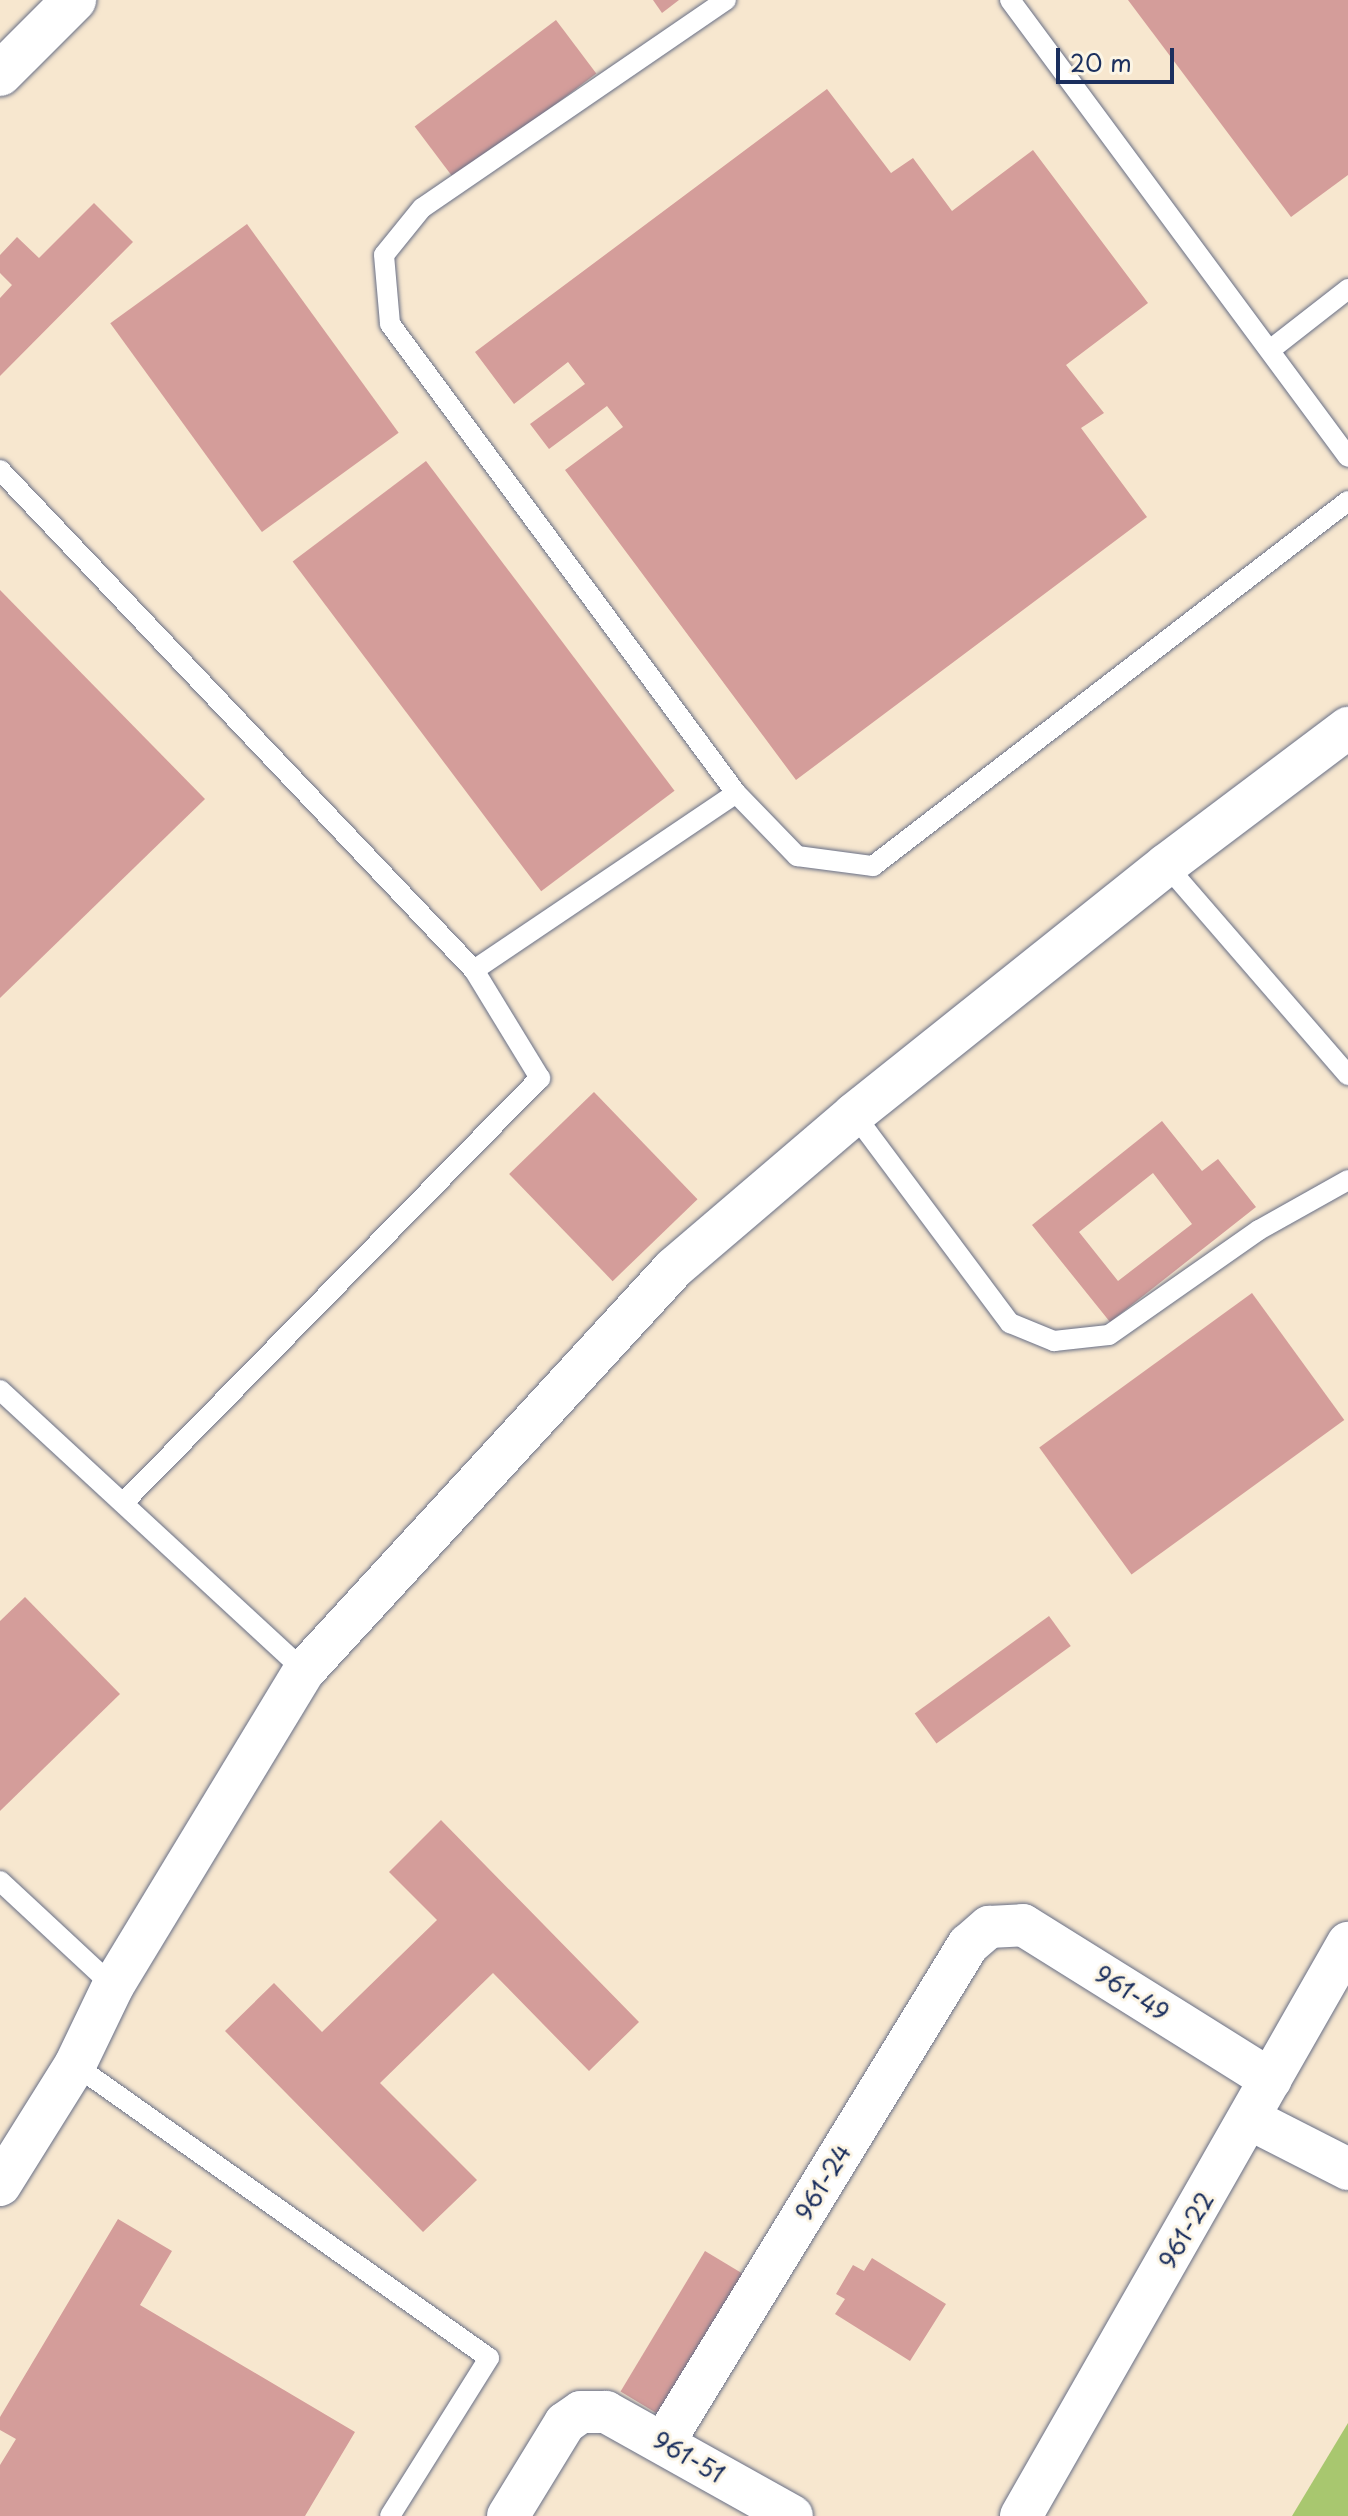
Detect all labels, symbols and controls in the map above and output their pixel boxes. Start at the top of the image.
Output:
scale bar [1060,32,1178,82]
text: 20 m [1070,44,1132,80]
street label: 961-49 [1090,1959,1174,2027]
street label: 961-24 [789,2139,857,2225]
street label: 961-22 [1153,2187,1219,2273]
street label: 961-51 [648,2425,730,2489]

